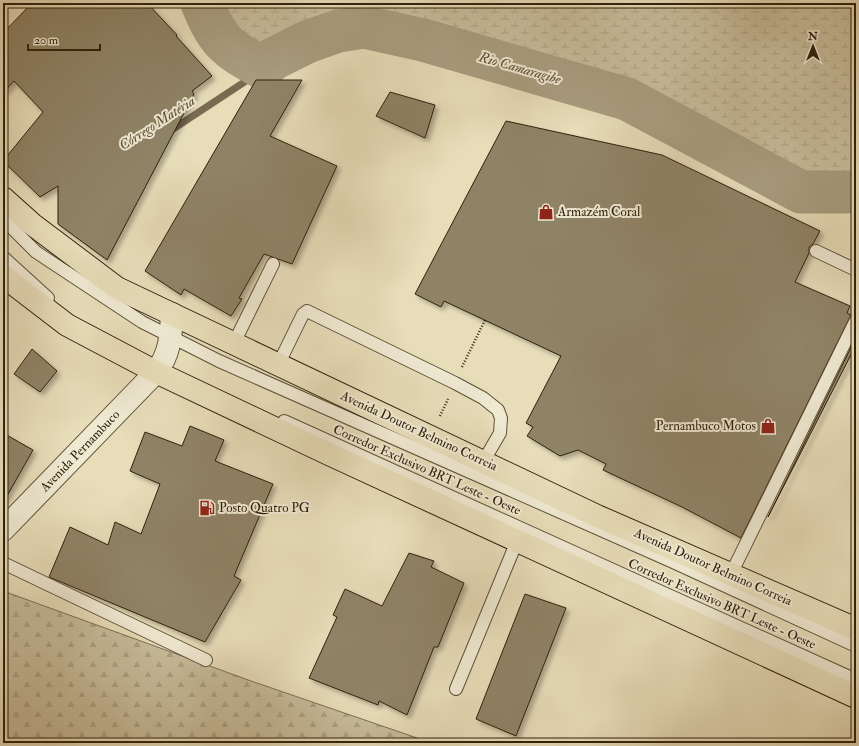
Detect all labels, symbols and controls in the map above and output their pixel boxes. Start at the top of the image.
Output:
scale bar [28,26,100,52]
north arrow [793,26,833,66]
text: N [807,30,819,43]
text: 20 m [34,33,59,48]
water label: Rio Camaragibe [476,48,563,88]
water label: Córrego Matéria [116,92,198,154]
shop icon: Armazém Coral [537,203,555,221]
place label: Armazém Coral [557,204,641,220]
street label: Avenida Doutor Belmino Correia [337,387,501,475]
street label: Avenida Pernambuco [36,407,123,496]
shop icon: Pernambuco Motos [759,417,777,435]
place label: Pernambuco Motos [656,418,757,434]
street label: Corredor Exclusivo BRT Leste - Oeste [331,421,524,519]
fuel station icon: Posto Quatro PG [198,499,216,517]
place label: Posto Quatro PG [219,500,310,516]
street label: Avenida Doutor Belmino Correia [631,524,795,609]
street label: Corredor Exclusivo BRT Leste - Oeste [626,555,819,653]

